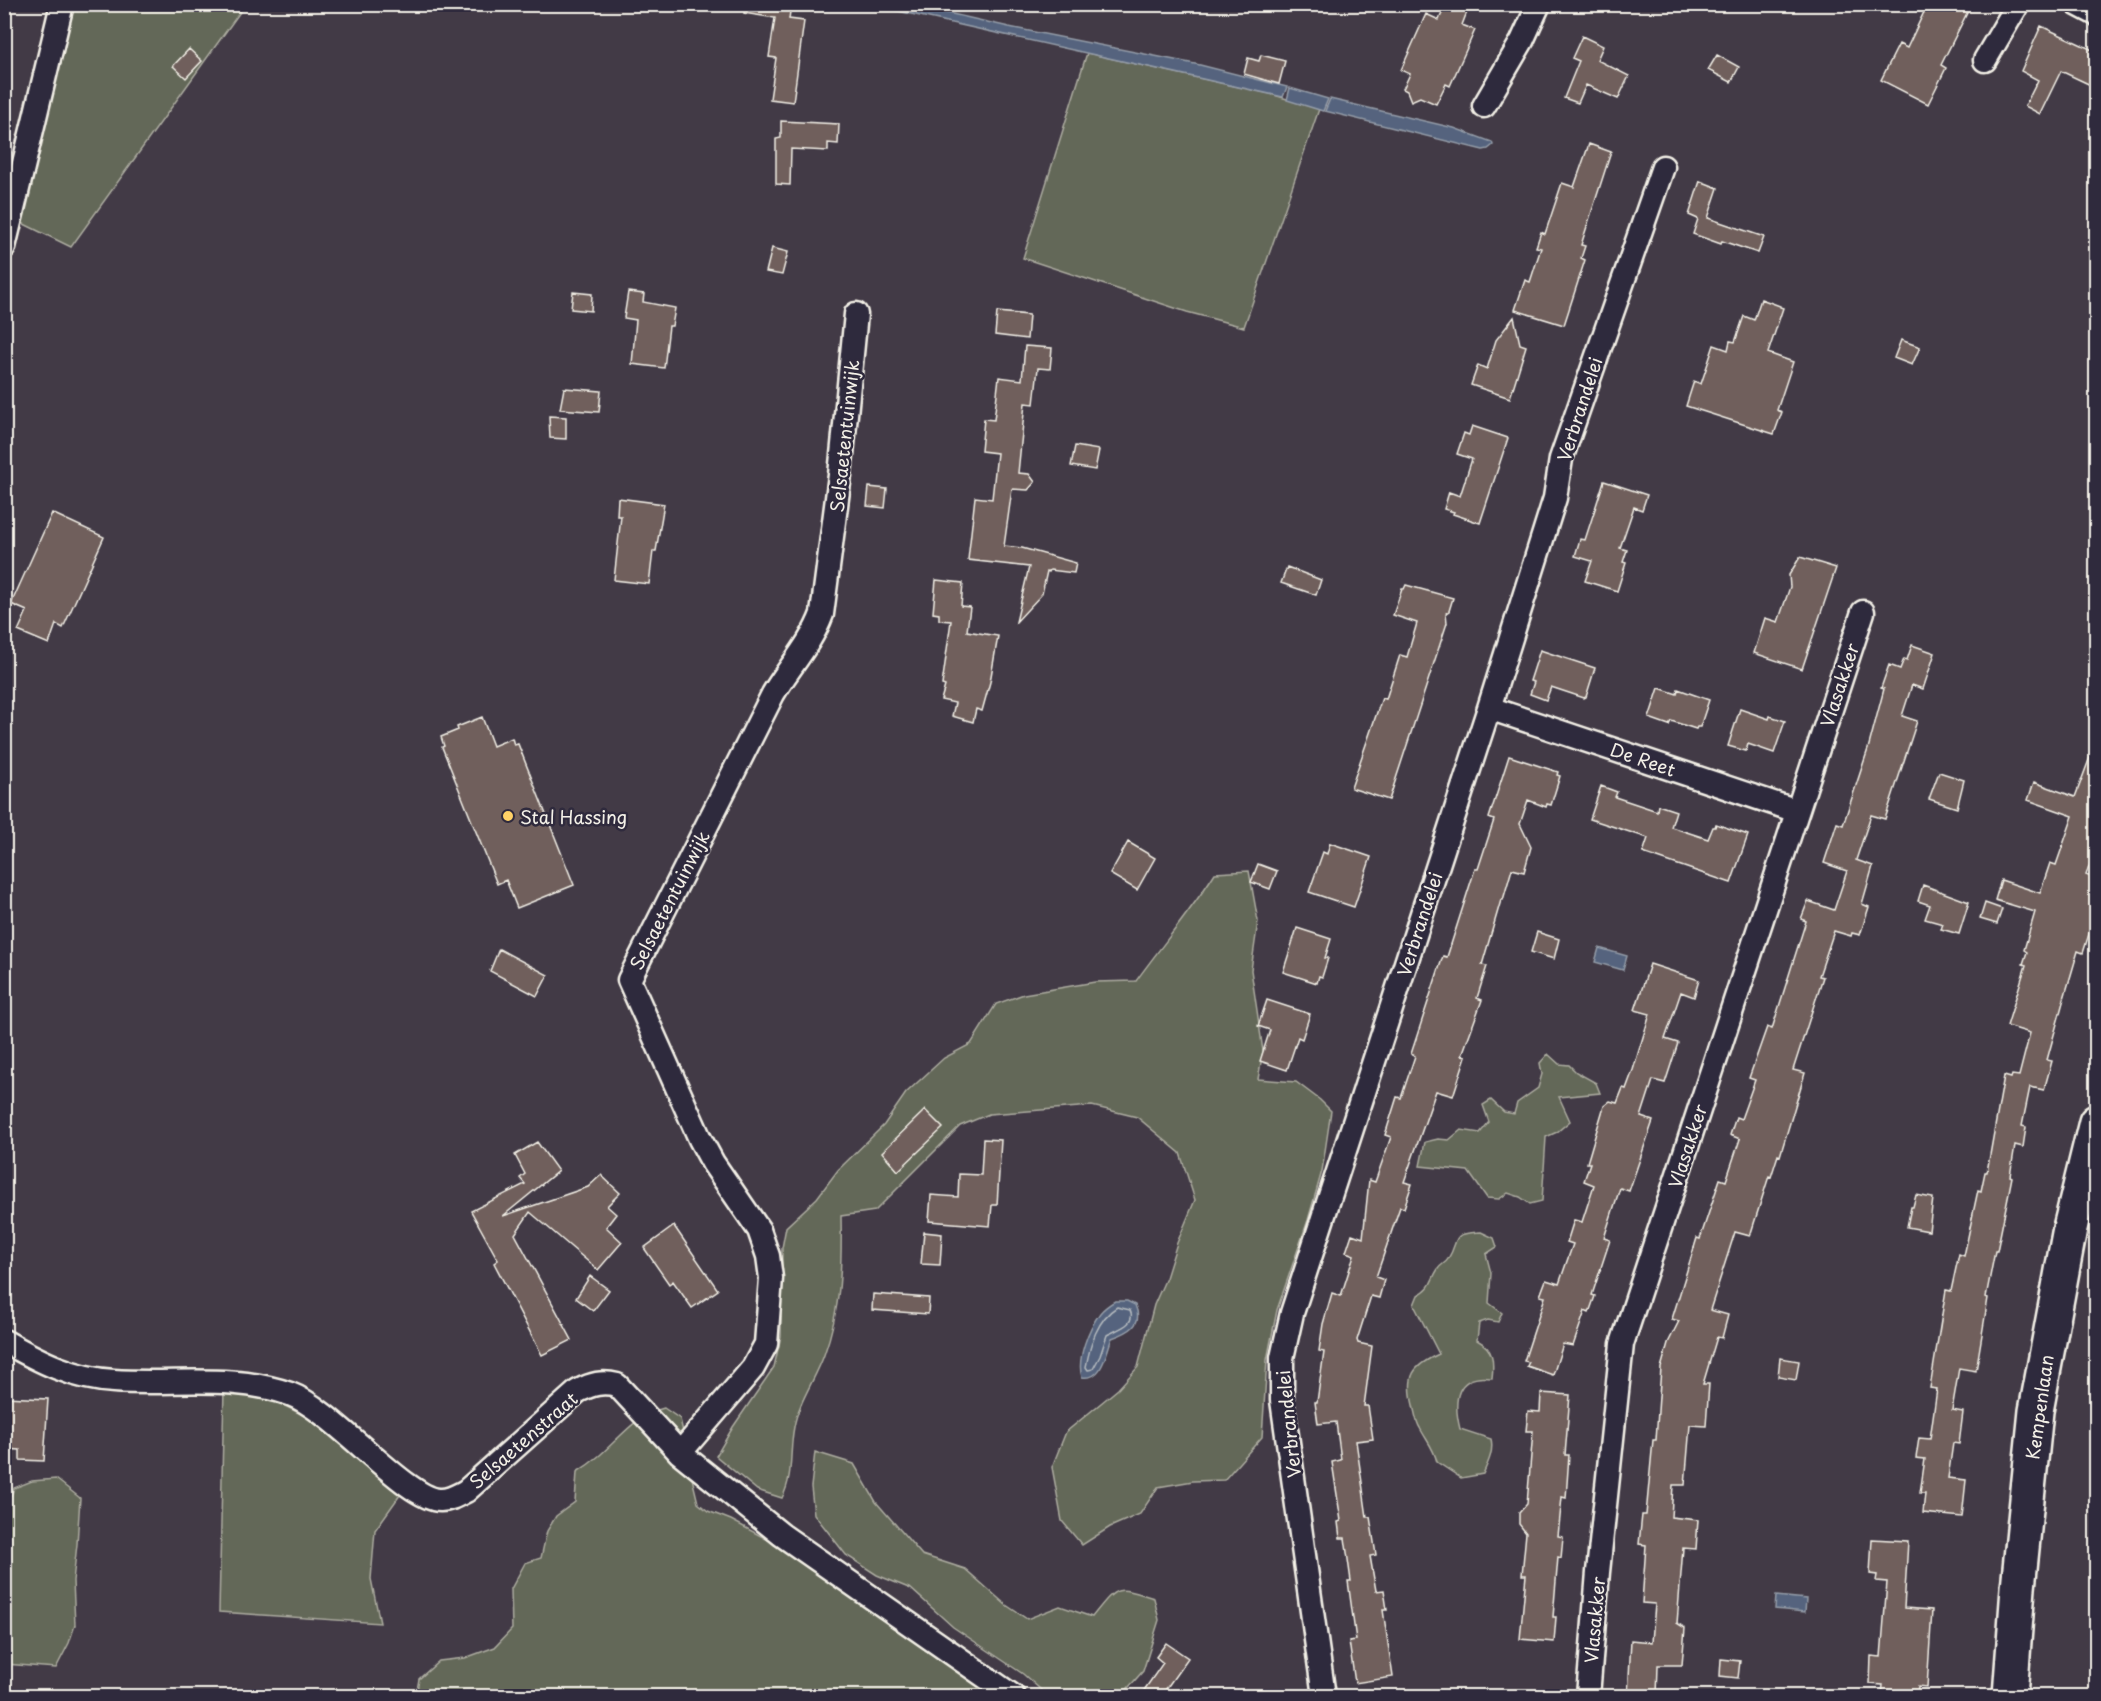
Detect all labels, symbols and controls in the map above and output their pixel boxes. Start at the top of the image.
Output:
street label: Verbrandelei [1549,353,1609,465]
street label: Selsaetentuinwijk [823,358,865,514]
street label: Vlasakker [1813,639,1865,730]
street label: De Reet [1607,735,1679,783]
place label: Stal Hassing [520,803,627,830]
marker: Stal Hassing [501,809,515,823]
street label: Selsaetentuinwijk [622,826,716,974]
street label: Verbrandelei [1389,868,1449,980]
street label: Vlasakker [1661,1100,1713,1191]
street label: Kempenlaan [2018,1353,2060,1461]
street label: Verbrandelei [1269,1369,1307,1479]
street label: Selsaetenstraat [463,1385,583,1495]
street label: Vlasakker [1577,1575,1611,1664]

